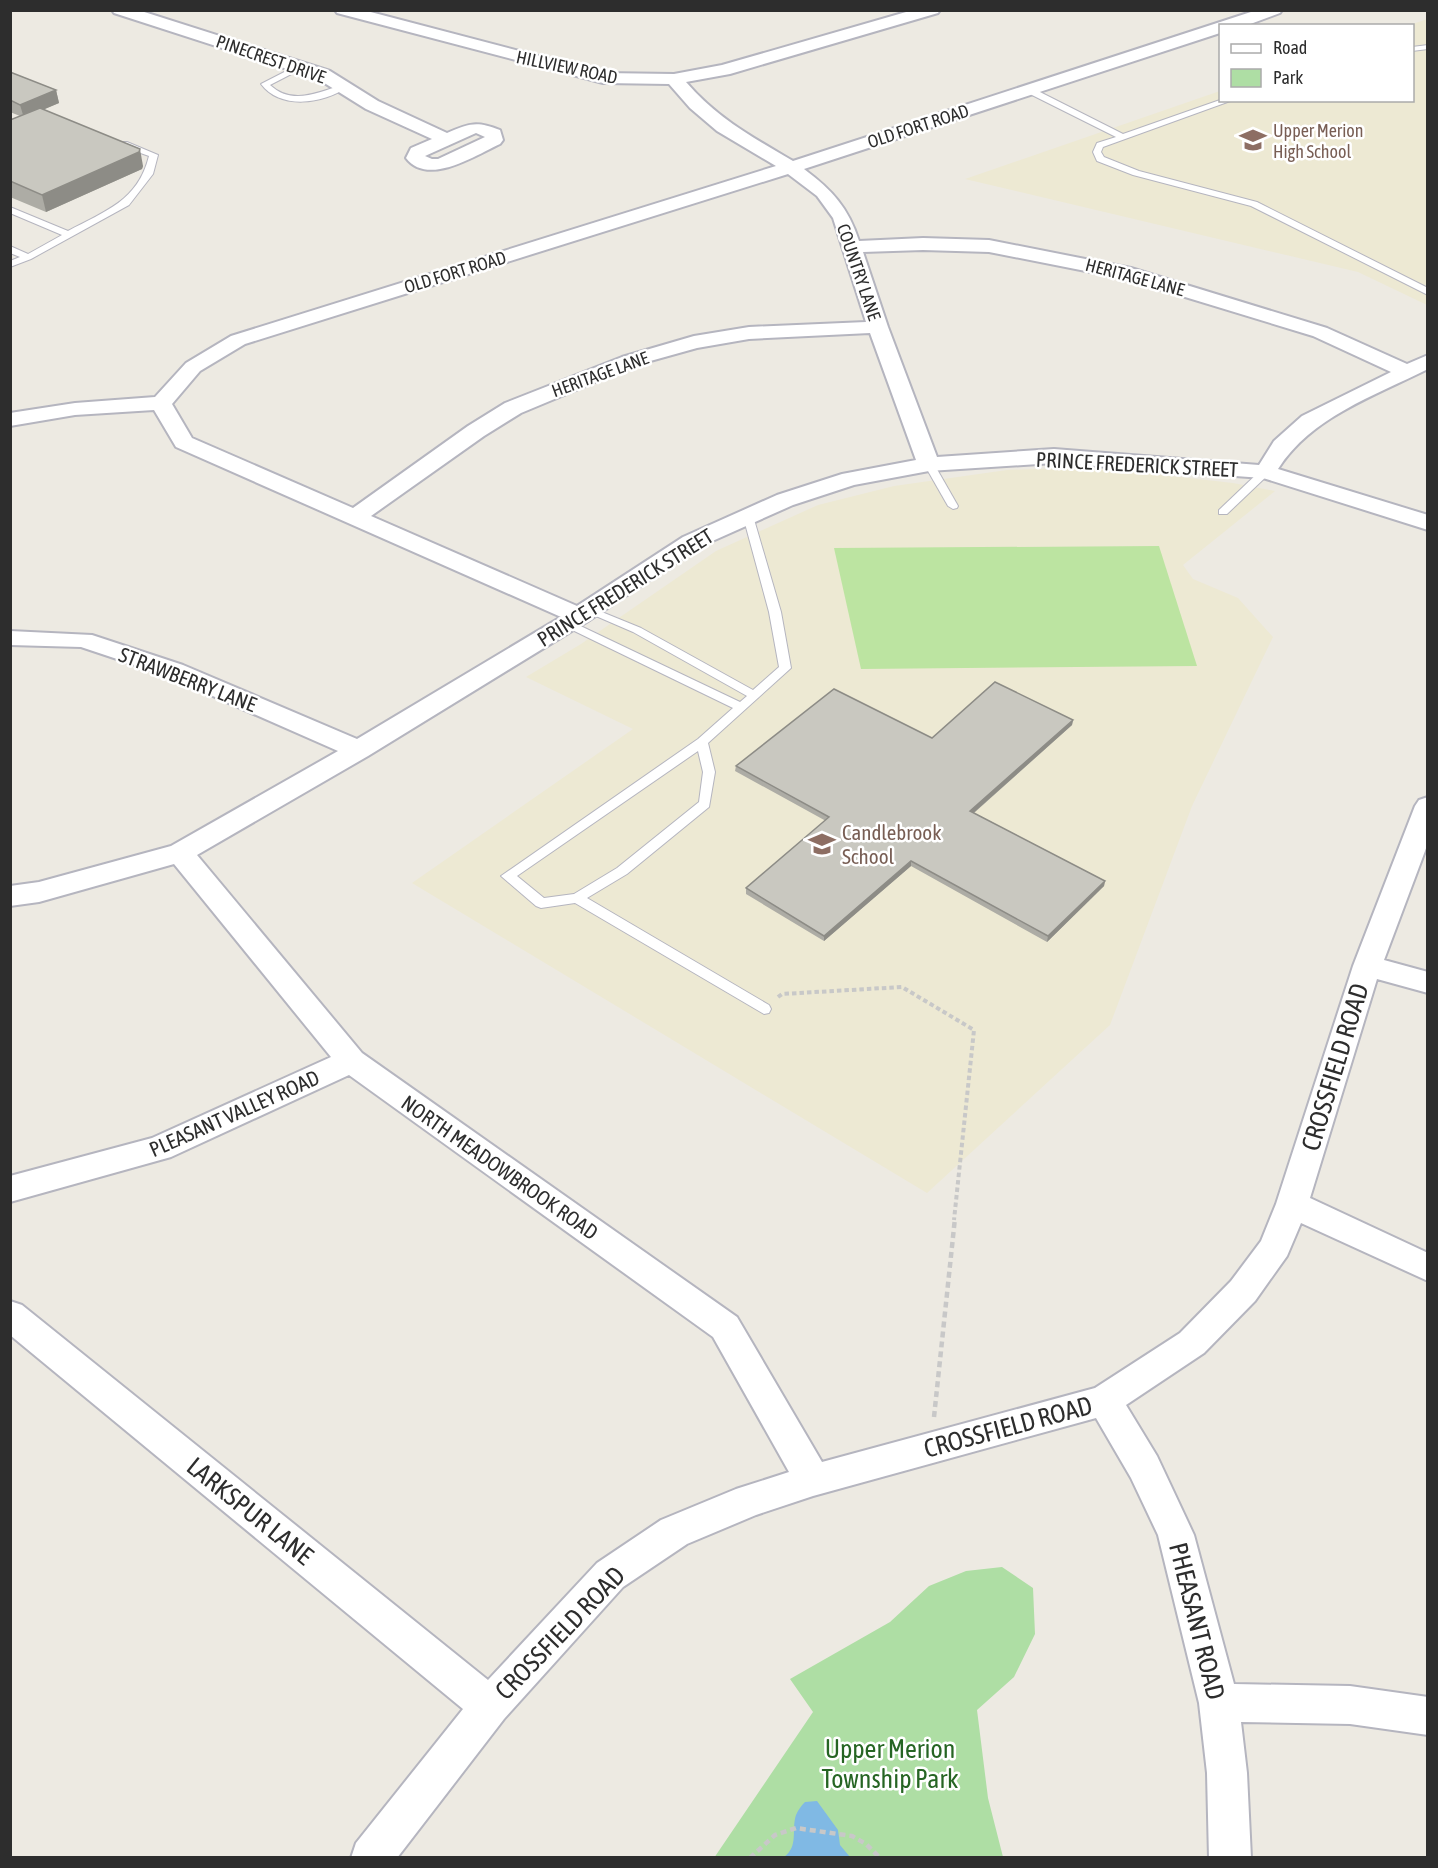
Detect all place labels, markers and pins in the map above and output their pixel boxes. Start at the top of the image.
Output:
place label: Upper Merion High School [1273,120,1364,162]
school or university icon: Upper Merion High School [1238,125,1268,155]
place label: Candlebrook School [842,820,941,868]
school or university icon: Candlebrook School [807,829,837,859]

